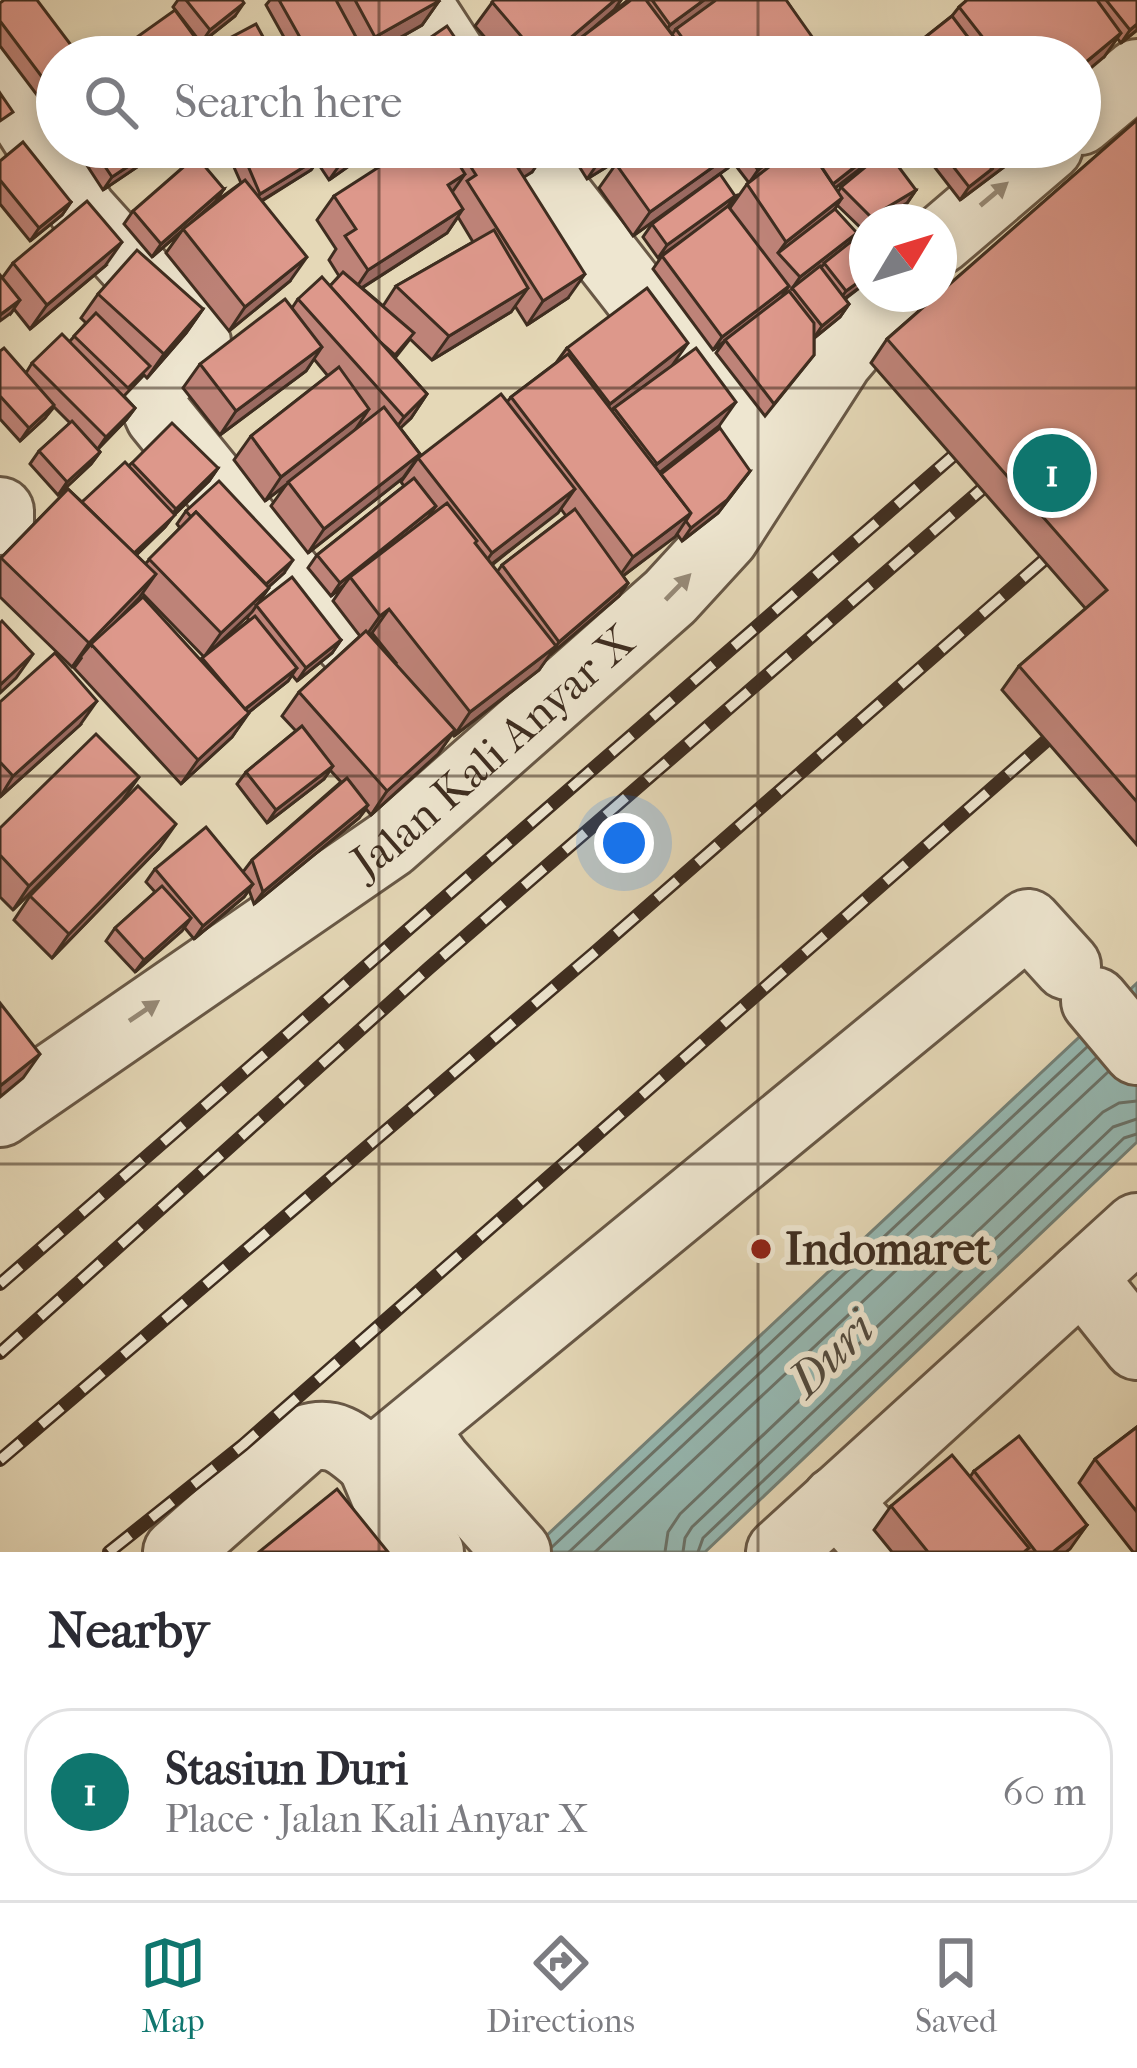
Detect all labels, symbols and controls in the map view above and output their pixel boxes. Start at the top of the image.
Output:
search box [36,36,1101,168]
icon: search [78,69,144,135]
text: Search here [174,76,402,129]
one-way arrow [979,181,1009,208]
north arrow [849,204,957,312]
pin: 1 [1013,428,1091,518]
one-way arrow [664,572,692,601]
street label: Jalan Kali Anyar X [339,614,645,890]
your location [594,813,654,873]
one-way arrow [128,1001,161,1023]
place label: Indomaret [785,1223,992,1276]
marker: Indomaret [748,1236,774,1262]
water label: Duri [775,1298,888,1410]
text: Nearby [48,1600,209,1660]
text: Stasiun Duri [165,1743,408,1796]
text: 1 [83,1769,97,1815]
text: 60 m [1003,1769,1086,1815]
text: Place · Jalan Kali Anyar X [165,1796,588,1842]
tab: Map [140,1930,206,2041]
tab: Directions [486,1930,635,2041]
tab: Saved [915,1930,997,2041]

